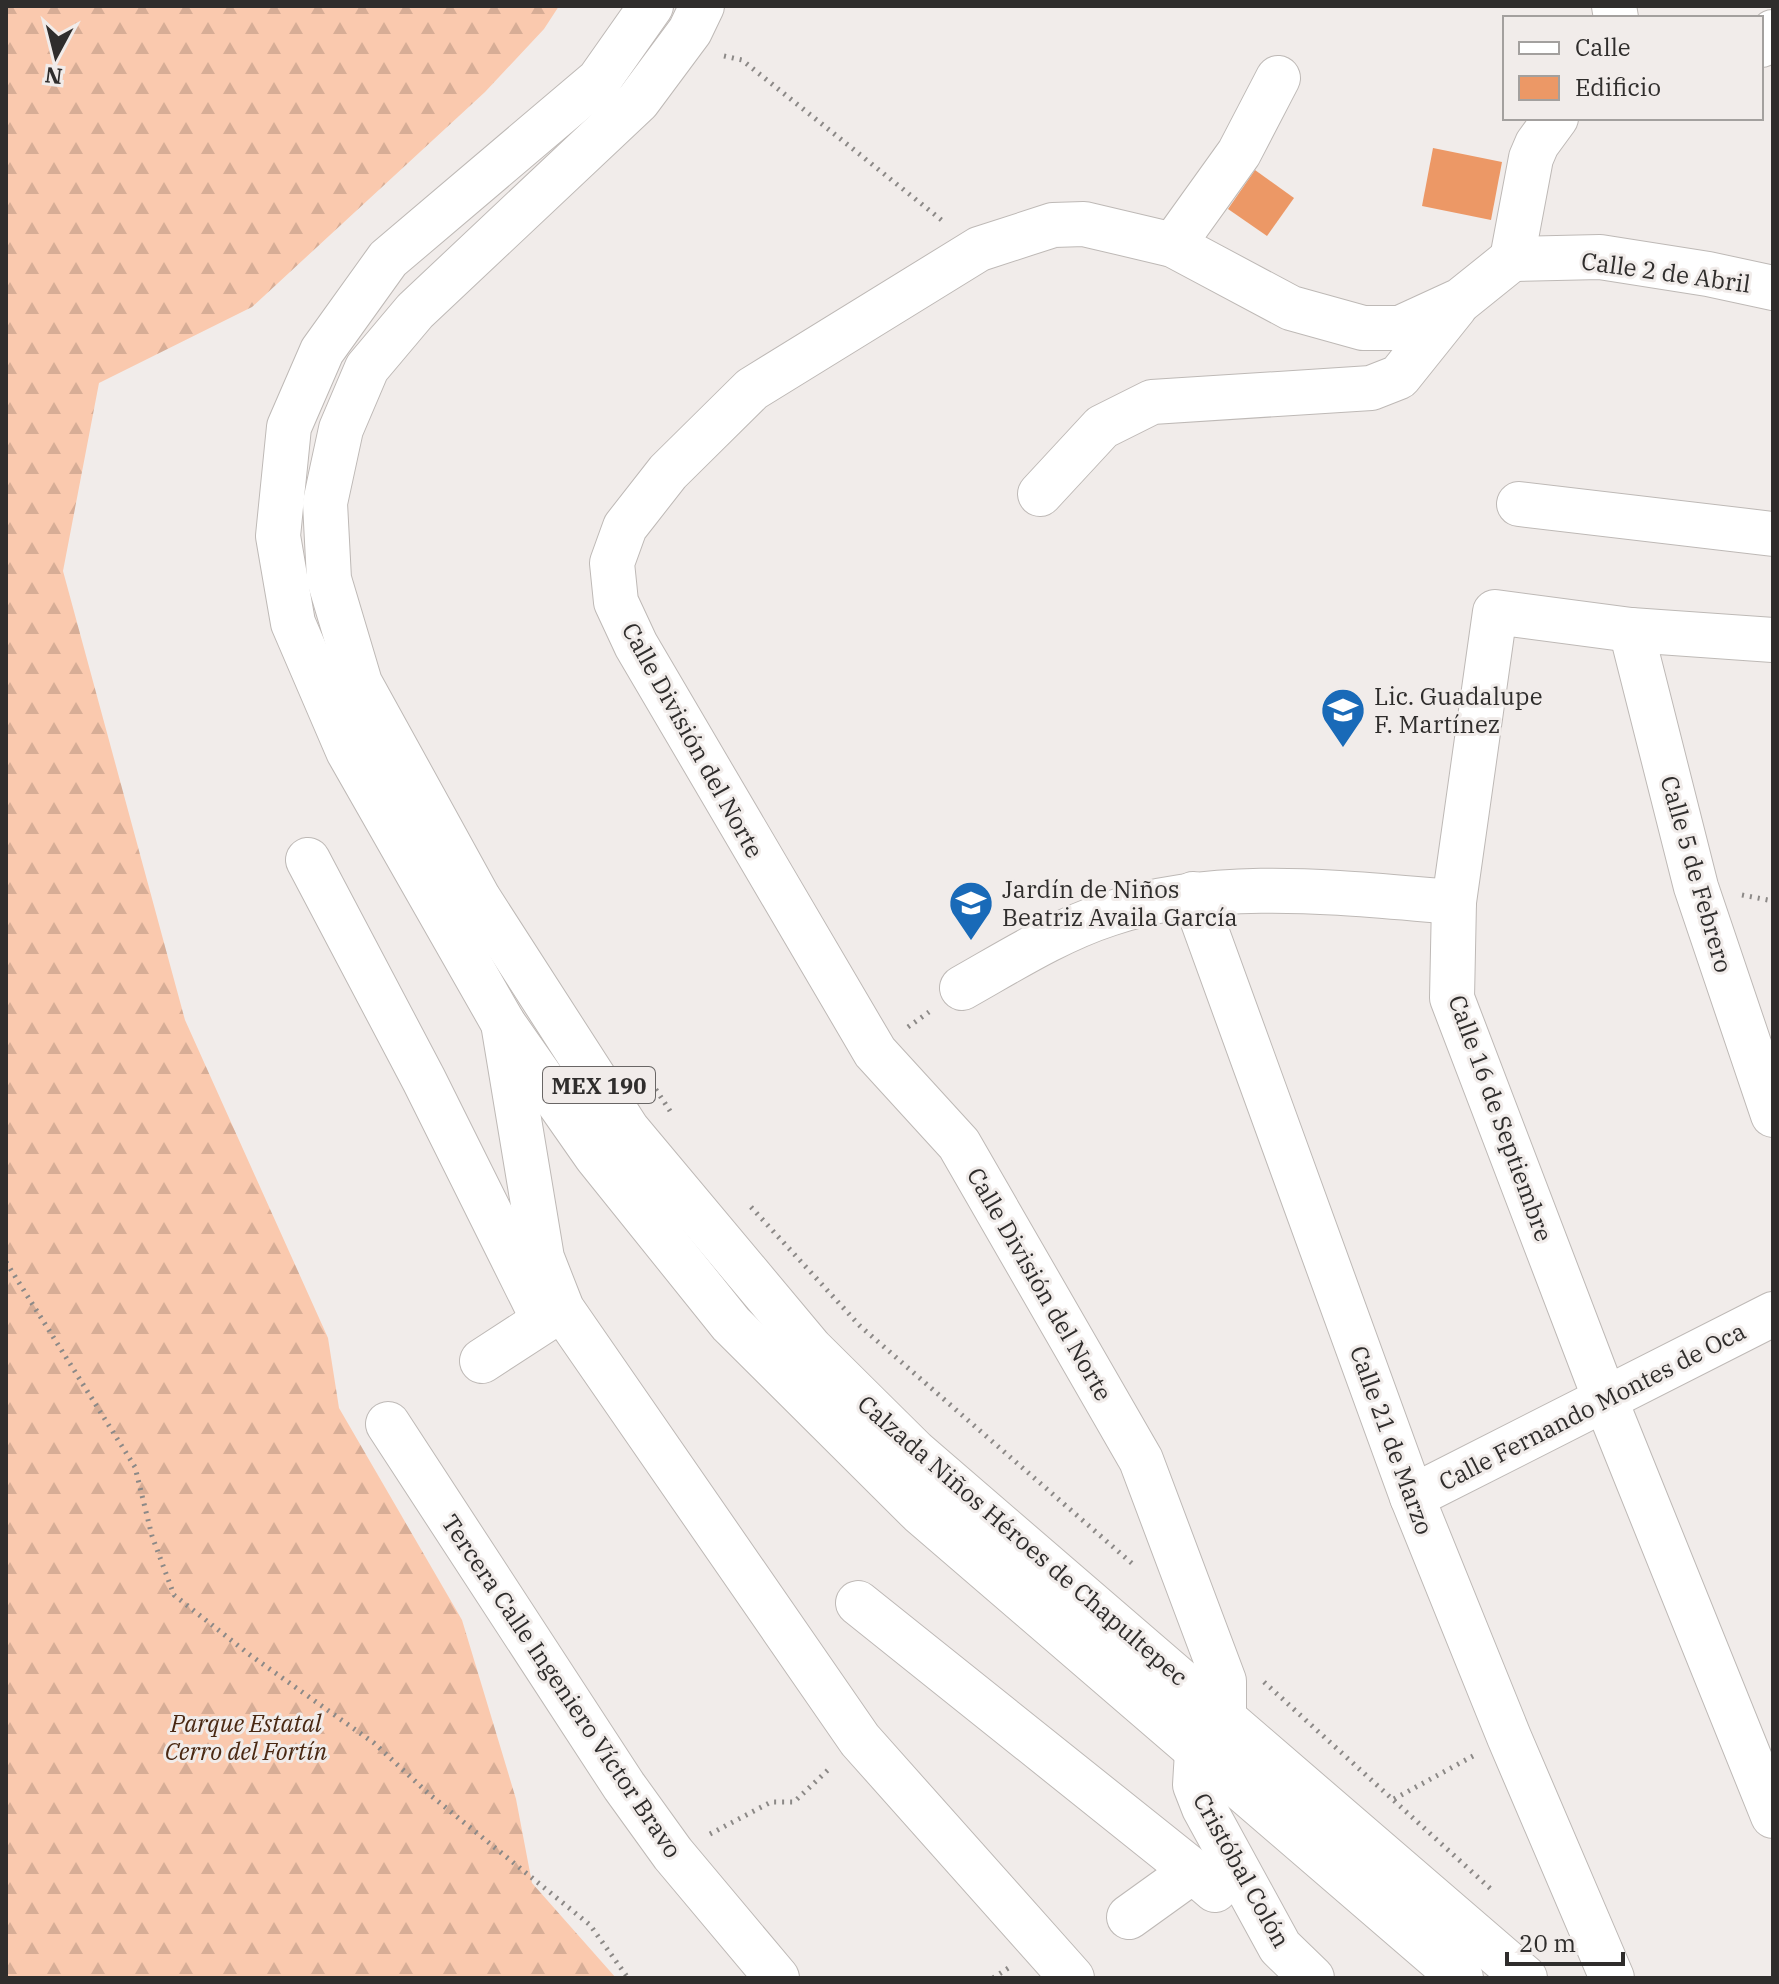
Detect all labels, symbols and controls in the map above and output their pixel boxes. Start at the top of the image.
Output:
north arrow [16,16,96,96]
legend [1503,16,1763,120]
text: Calle [1575,31,1631,63]
text: N [43,61,64,92]
text: Edificio [1575,71,1661,103]
street label: Calle 2 de Abril [1579,244,1753,300]
street label: Calle División del Norte [615,617,771,863]
place label: Lic. Guadalupe F. Martínez [1374,680,1543,740]
school or university icon: Lic. Guadalupe F. Martínez [1319,686,1367,749]
street label: Calle 5 de Febrero [1654,772,1740,976]
place label: Jardín de Niños Beatriz Availa García [1002,873,1238,933]
school or university icon: Jardín de Niños Beatriz Availa García [947,879,995,942]
street label: Calle 16 de Septiembre [1442,990,1560,1246]
road number: MEX 190 [543,1067,655,1103]
street label: Calle División del Norte [960,1162,1120,1406]
street label: Calle Fernando Montes de Oca [1433,1314,1751,1498]
street label: Calle 21 de Marzo [1343,1341,1441,1539]
street label: Calzada Niños Héroes de Chapultepec [851,1388,1195,1692]
street label: Tercera Calle Ingeniero Víctor Bravo [435,1508,689,1864]
park label: Parque Estatal Cerro del Fortín [165,1707,328,1767]
street label: Cristóbal Colón [1186,1787,1298,1953]
scale bar [1507,1916,1623,1966]
text: 20 m [1519,1927,1576,1959]

